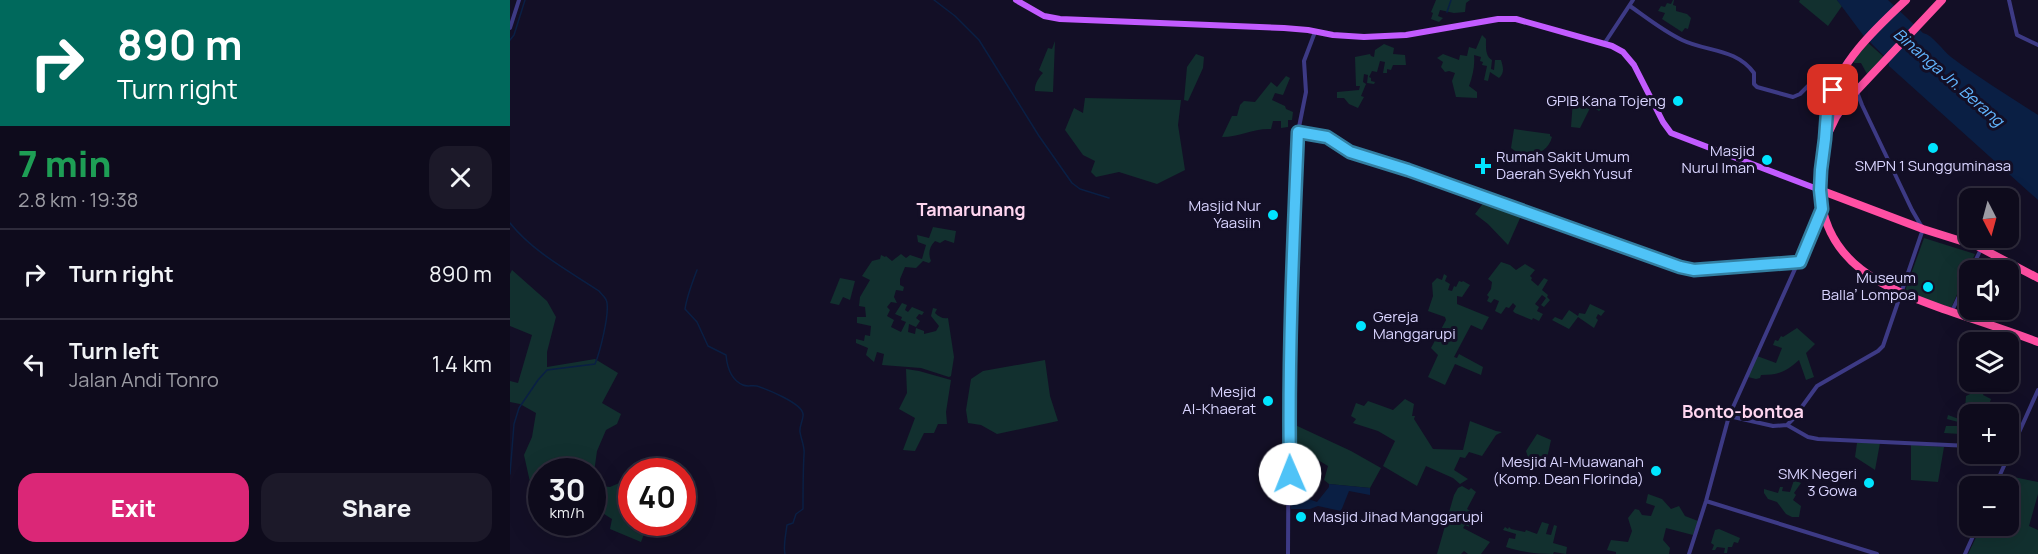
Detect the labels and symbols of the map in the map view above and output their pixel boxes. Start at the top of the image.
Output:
water label: Binanga Jn. Berang [1889,23,2010,132]
pin [1807,64,1858,115]
place label: GPIB Kana Tojeng [1546,90,1666,111]
marker: GPIB Kana Tojeng [1671,94,1685,108]
place label: Masjid Nurul Iman [1682,140,1755,178]
marker: SMPN 1 Sungguminasa [1926,141,1940,155]
place label: Rumah Sakit Umum Daerah Syekh Yusuf [1496,146,1633,184]
marker: Masjid Nurul Iman [1760,153,1774,167]
place label: SMPN 1 Sungguminasa [1855,155,2011,176]
marker: Rumah Sakit Umum Daerah Syekh Yusuf [1474,157,1492,175]
north arrow [1959,188,2019,248]
place label: Masjid Nur Yaasiin [1188,195,1262,233]
district label: Tamarunang [917,197,1026,221]
marker: Masjid Nur Yaasiin [1266,208,1280,222]
place label: Museum Ballaʼ Lompoa [1821,267,1916,305]
marker: Museum Ballaʼ Lompoa [1921,280,1935,294]
place label: Gereja Manggarupi [1373,306,1456,344]
marker: Gereja Manggarupi [1354,319,1368,333]
place label: Mesjid Al-Khaerat [1182,381,1256,419]
marker: Mesjid Al-Khaerat [1261,394,1275,408]
district label: Bonto-bontoa [1682,399,1804,423]
position arrow [1258,442,1322,506]
place label: Mesjid Al-Muawanah (Komp. Dean Florinda) [1492,451,1644,489]
speed limit sign: 40 [618,458,696,536]
place label: SMK Negeri 3 Gowa [1778,463,1857,501]
marker: Mesjid Al-Muawanah (Komp. Dean Florinda) [1649,464,1663,478]
marker: SMK Negeri 3 Gowa [1862,476,1876,490]
place label: Masjid Jihad Manggarupi [1313,506,1483,527]
marker: Masjid Jihad Manggarupi [1294,510,1308,524]

